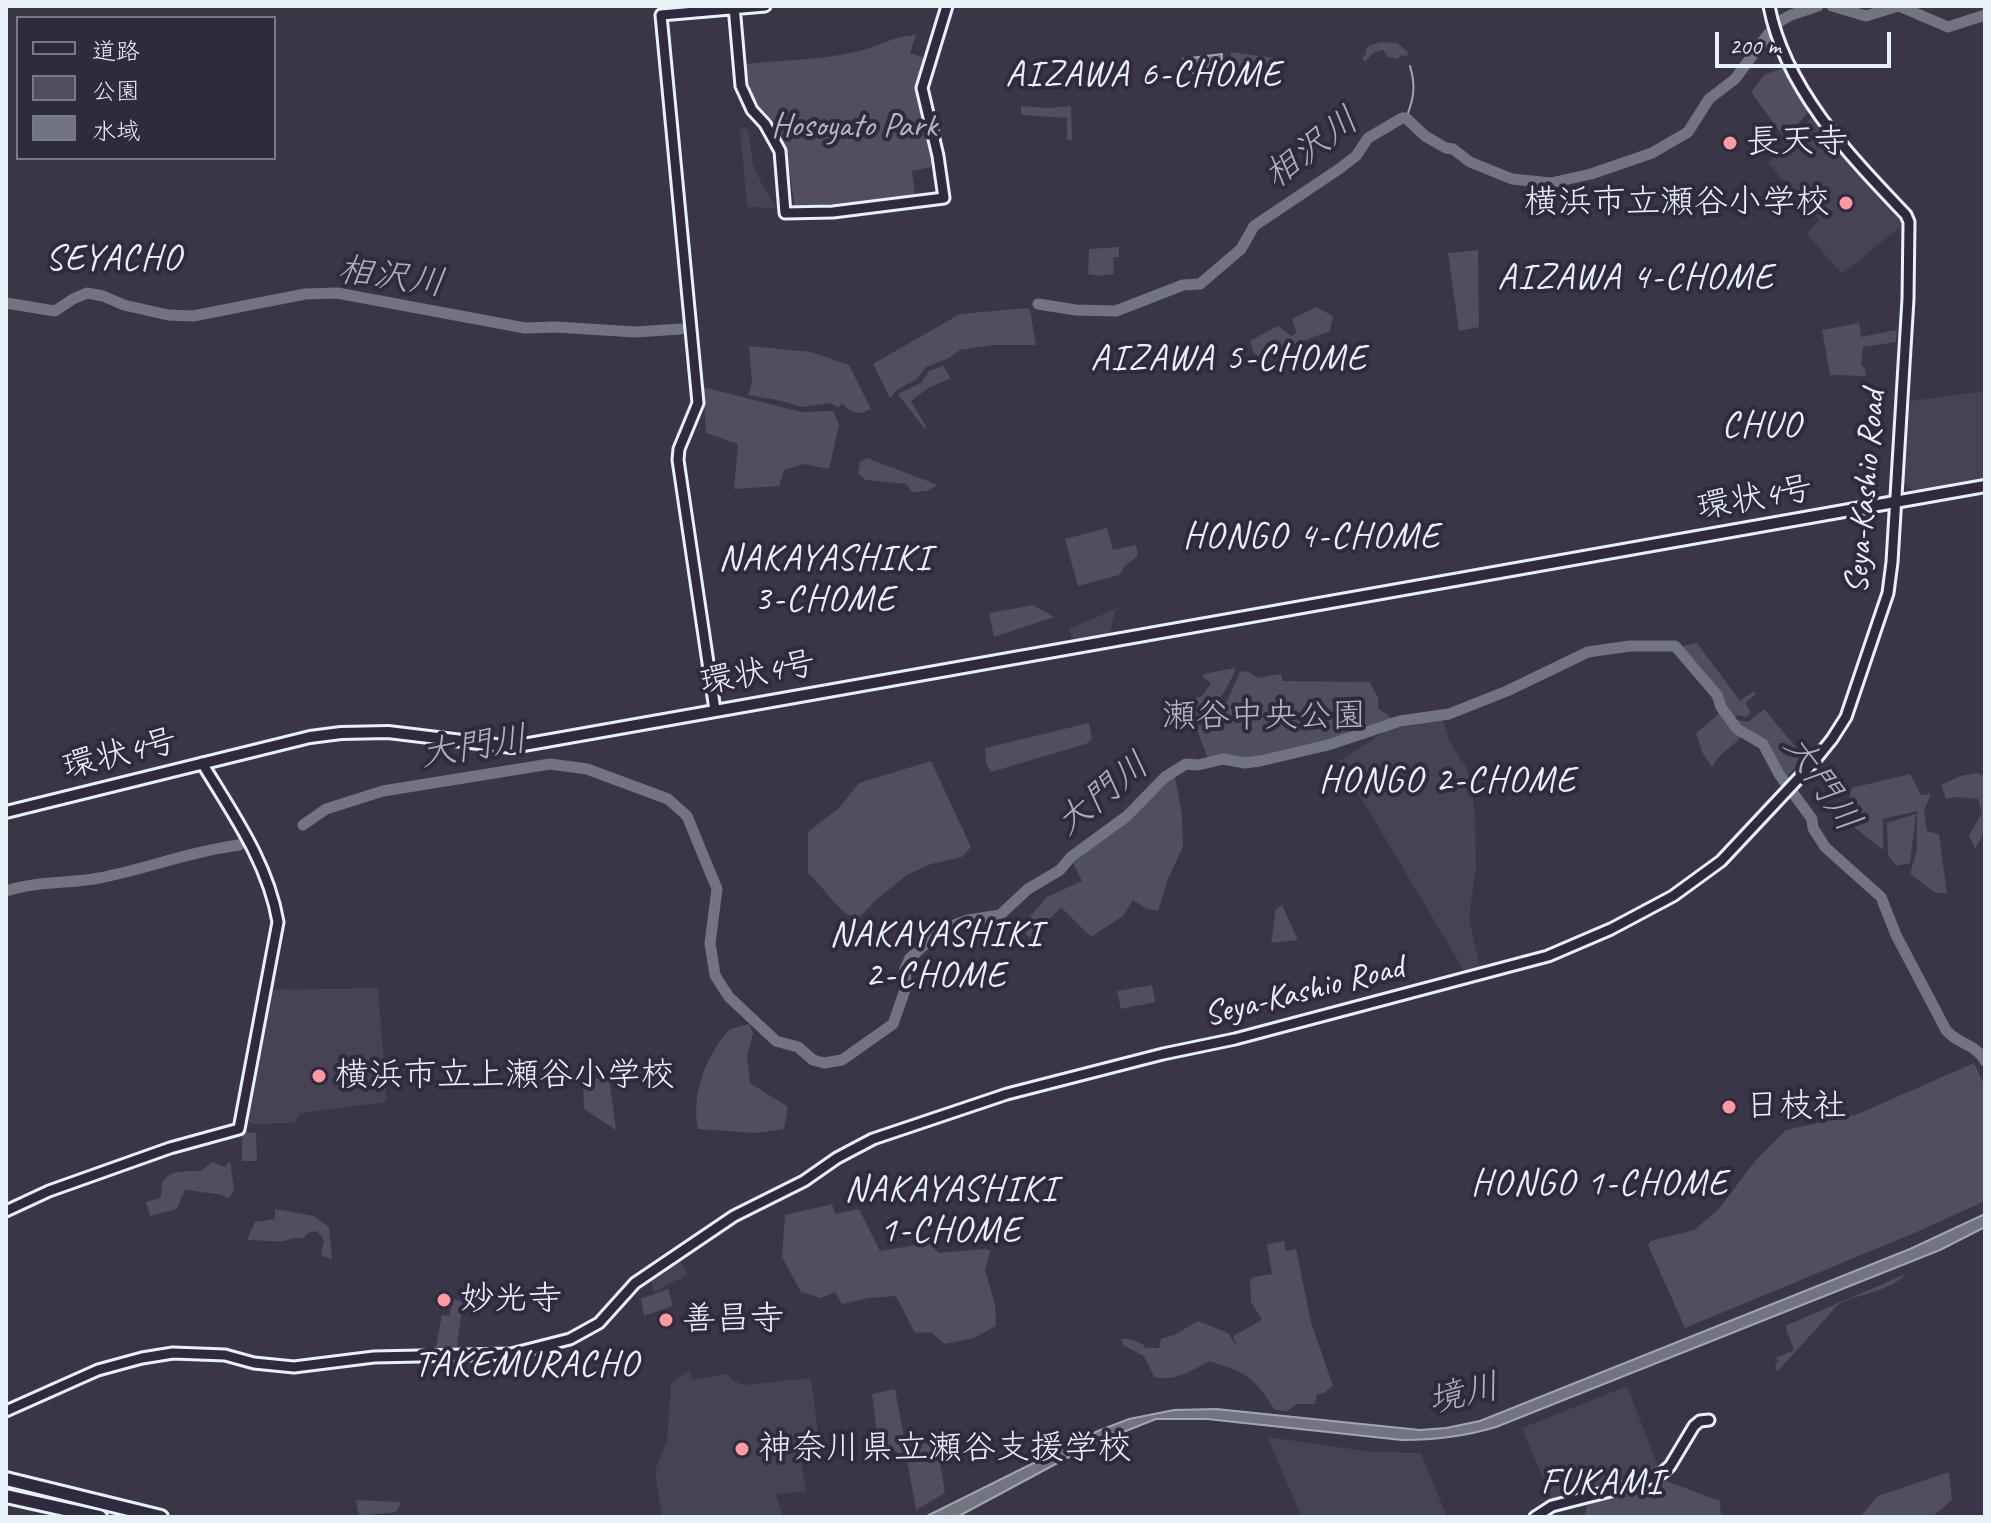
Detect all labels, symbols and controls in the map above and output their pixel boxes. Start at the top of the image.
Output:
legend [16,16,276,160]
scale bar [1719,16,1895,66]
text: 200 m [1729,31,1781,61]
text: 道路 [92,36,140,66]
district label: AIZAWA 6-CHOME [1006,54,1282,98]
text: 公園 [92,76,140,106]
water label: 相沢川 [1256,99,1368,199]
park label: Hosoyato Park [771,107,937,147]
text: 水域 [92,116,140,146]
place label: 長天寺 [1746,123,1848,163]
marker: 長天寺 [1721,134,1739,152]
place label: 横浜市立瀬谷小学校 [1524,183,1830,223]
marker: 横浜市立瀬谷小学校 [1837,194,1855,212]
district label: SEYACHO [45,238,183,282]
water label: 相沢川 [335,249,447,307]
district label: AIZAWA 4-CHOME [1498,257,1774,301]
district label: AIZAWA 5-CHOME [1091,338,1367,382]
street label: Seya-Kashio Road [1837,389,1895,595]
district label: CHUO [1722,405,1802,449]
street label: 環状4号 [1694,469,1816,529]
district label: HONGO 4-CHOME [1183,516,1441,560]
district label: NAKAYASHIKI 3-CHOME [718,538,932,623]
street label: 環状4号 [697,644,819,704]
park label: 瀬谷中央公園 [1162,697,1366,737]
water label: 大門川 [417,718,531,778]
street label: 環状4号 [58,721,182,789]
water label: 大門川 [1773,727,1869,841]
water label: 大門川 [1047,744,1159,846]
district label: HONGO 2-CHOME [1319,760,1577,804]
district label: NAKAYASHIKI 2-CHOME [829,914,1043,999]
street label: Seya-Kashio Road [1200,948,1408,1036]
place label: 横浜市立上瀬谷小学校 [335,1056,675,1096]
marker: 横浜市立上瀬谷小学校 [310,1067,328,1085]
place label: 日枝社 [1745,1087,1847,1127]
marker: 日枝社 [1720,1098,1738,1116]
district label: HONGO 1-CHOME [1471,1163,1729,1207]
district label: NAKAYASHIKI 1-CHOME [844,1169,1058,1254]
place label: 妙光寺 [460,1280,562,1320]
marker: 妙光寺 [435,1291,453,1309]
place label: 善昌寺 [682,1300,784,1340]
marker: 善昌寺 [657,1311,675,1329]
district label: TAKEMURACHO [414,1344,640,1388]
water label: 境川 [1424,1366,1504,1424]
place label: 神奈川県立瀬谷支援学校 [758,1429,1132,1469]
marker: 神奈川県立瀬谷支援学校 [733,1440,751,1458]
district label: FUKAMI [1542,1462,1662,1506]

